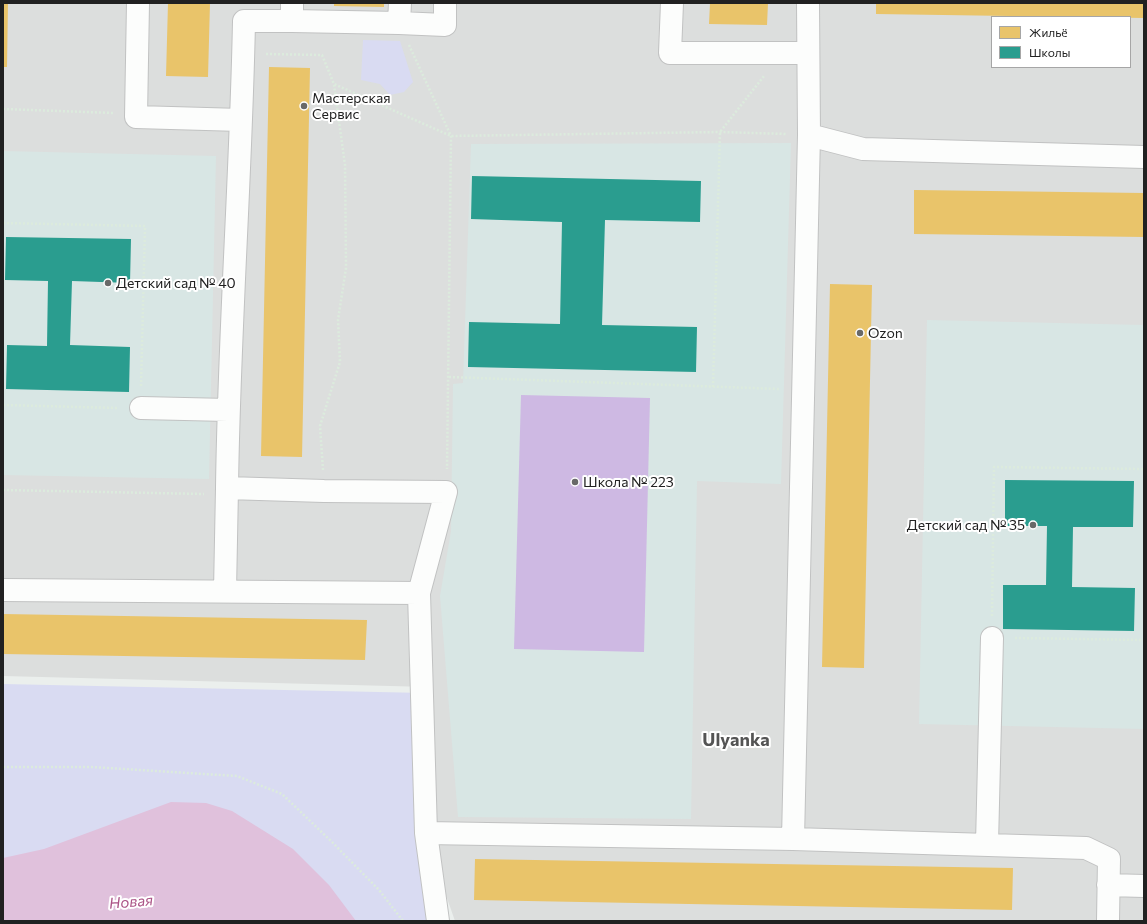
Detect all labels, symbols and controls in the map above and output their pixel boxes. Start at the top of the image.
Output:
legend [991,16,1131,68]
text: Жильё [1029,25,1068,39]
text: Школы [1029,45,1070,59]
place label: Мастерская Сервис [312,90,391,122]
marker: Мастерская Сервис [299,101,309,111]
place label: Детский сад № 40 [116,275,236,291]
marker: Детский сад № 40 [103,278,113,288]
place label: Ozon [868,325,903,341]
marker: Ozon [855,328,865,338]
place label: Школа № 223 [583,474,674,490]
marker: Школа № 223 [570,477,580,487]
place label: Детский сад № 35 [907,517,1025,533]
marker: Детский сад № 35 [1028,520,1038,530]
district label: Ulyanka [702,729,770,751]
water label: Новая [108,891,154,913]

